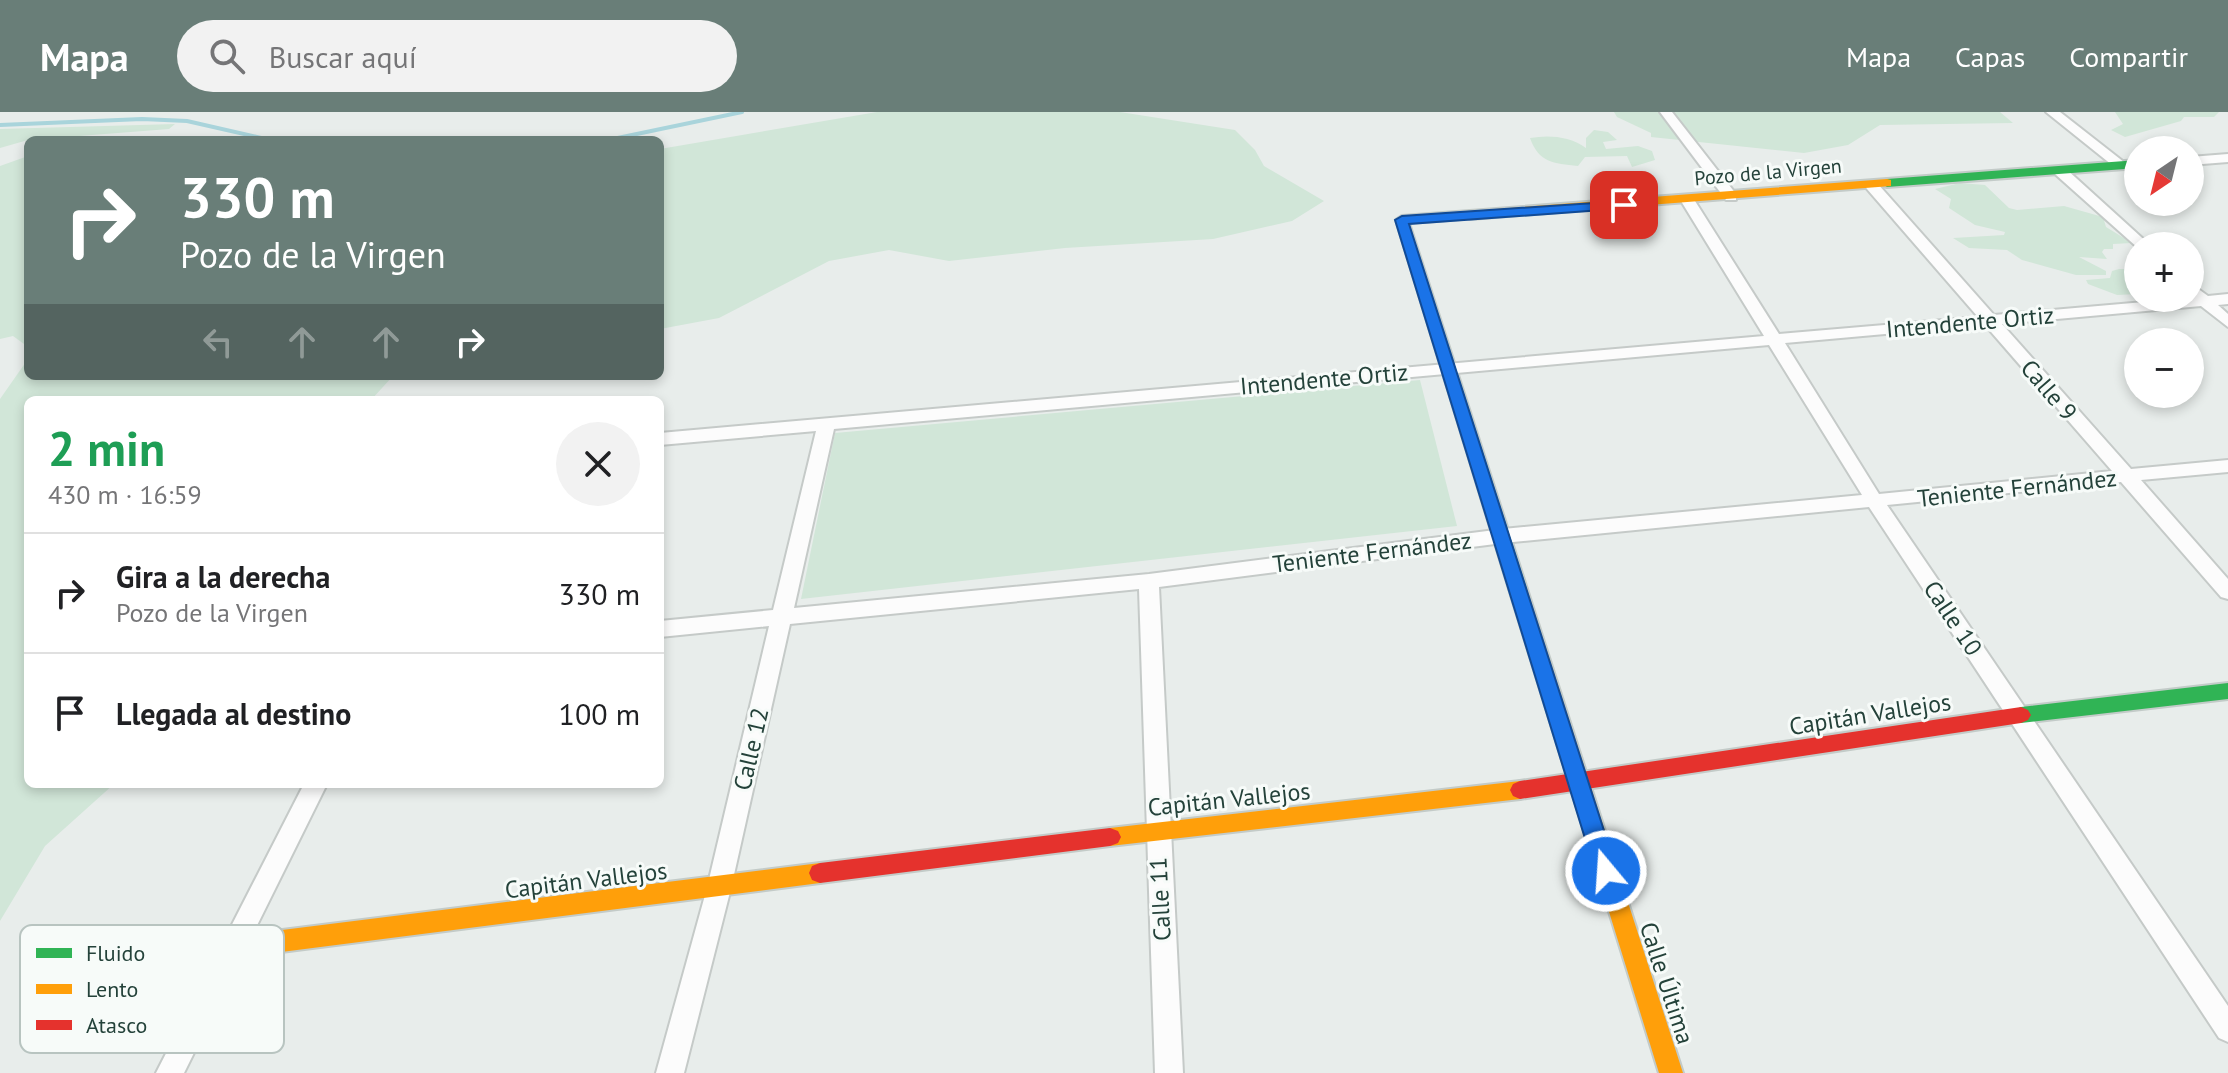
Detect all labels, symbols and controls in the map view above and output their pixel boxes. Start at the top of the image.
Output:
search box [177,20,737,92]
text: Mapa [40,32,129,81]
icon: search [205,34,249,78]
text: Buscar aquí [269,37,417,76]
text: Mapa [1846,38,1911,75]
text: Capas [1955,38,2025,75]
text: Compartir [2069,38,2188,75]
north arrow [2124,136,2204,216]
map controls [2124,136,2204,408]
street label: Pozo de la Virgen [1693,153,1843,191]
text: 330 m [180,161,335,233]
icon: right [48,168,152,272]
pin [1590,171,1658,239]
icon: arrive [1602,183,1646,227]
text: Pozo de la Virgen [180,231,446,278]
button: + [2124,232,2204,312]
street label: Intendente Ortiz [1885,299,2055,345]
icon: left [196,320,240,364]
icon: ahead [280,320,324,364]
icon: ahead [364,320,408,364]
icon: right [448,320,492,364]
button: − [2124,328,2204,408]
street label: Calle 9 [2014,353,2084,427]
street label: Intendente Ortiz [1239,356,1409,402]
text: 2 min [48,417,165,479]
button: close [556,422,640,506]
street label: Teniente Fernández [1916,462,2118,514]
text: 430 m · 16:59 [48,478,202,511]
street label: Teniente Fernández [1271,524,1473,580]
text: Gira a la derecha [116,557,330,596]
icon: right [48,571,92,615]
text: 330 m [559,574,640,613]
street label: Calle 10 [1917,575,1989,661]
text: Pozo de la Virgen [116,596,308,629]
street label: Capitán Vallejos [1787,686,1953,742]
icon: arrive [48,691,92,735]
text: Llegada al destino [116,694,351,733]
text: 100 m [559,694,640,733]
street label: Calle 12 [726,705,776,793]
street label: Capitán Vallejos [1146,775,1312,823]
position arrow [1564,829,1648,913]
street label: Capitán Vallejos [503,855,669,905]
street label: Calle 11 [1142,856,1178,942]
street label: Calle Última [1633,918,1701,1048]
legend [20,925,284,1053]
text: Fluido [86,939,145,967]
text: Lento [86,975,138,1003]
text: Atasco [86,1011,147,1039]

